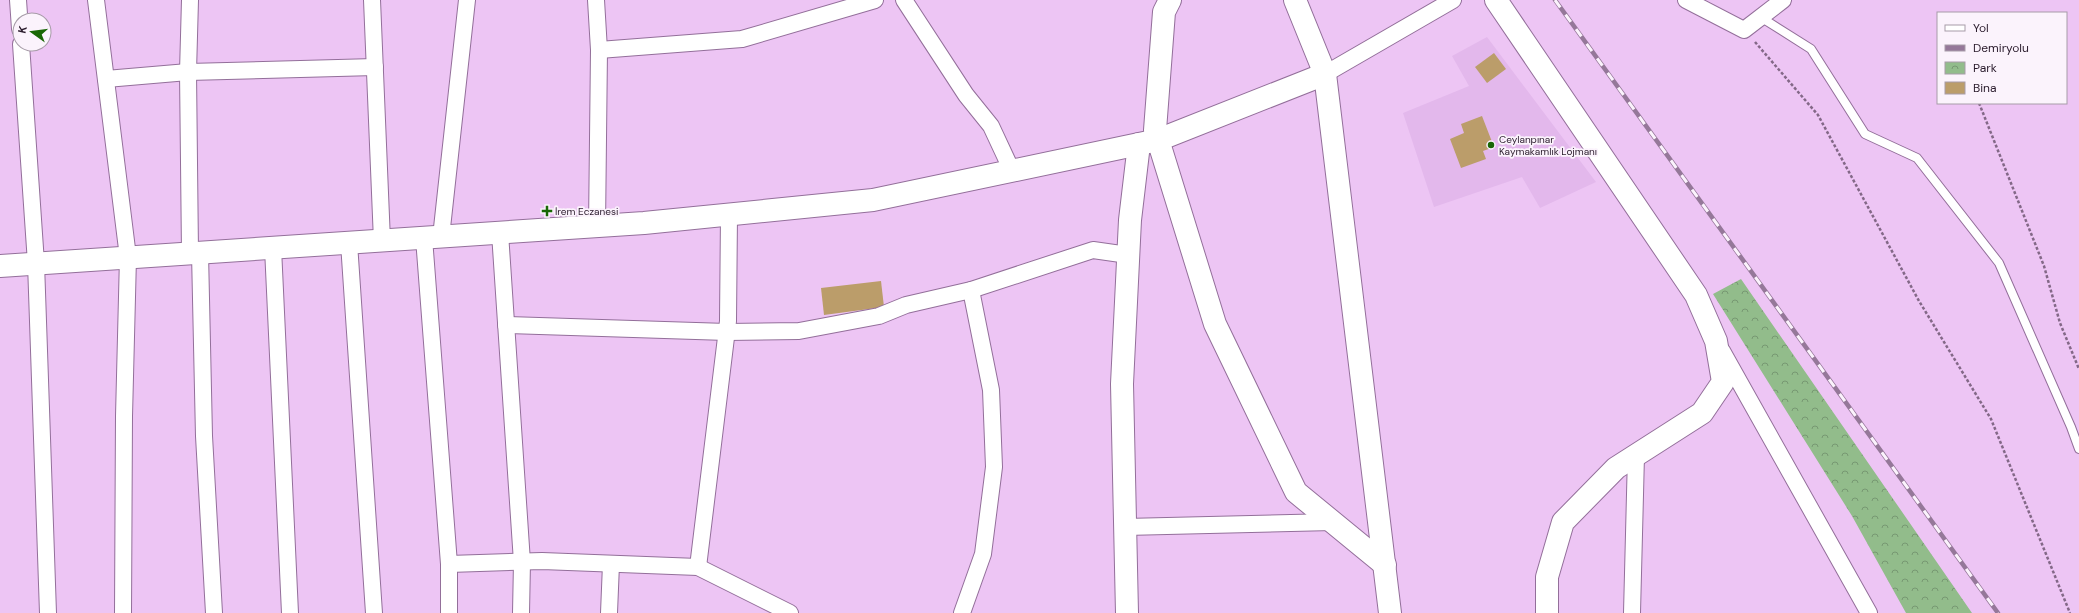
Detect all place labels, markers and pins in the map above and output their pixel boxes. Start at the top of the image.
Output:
place label: Ceylanpınar Kaymakamlık Lojmanı [1499,133,1597,158]
marker: Ceylanpınar Kaymakamlık Lojmanı [1486,140,1496,150]
place label: İrem Eczanesi [555,205,618,218]
marker: İrem Eczanesi [542,206,552,216]

